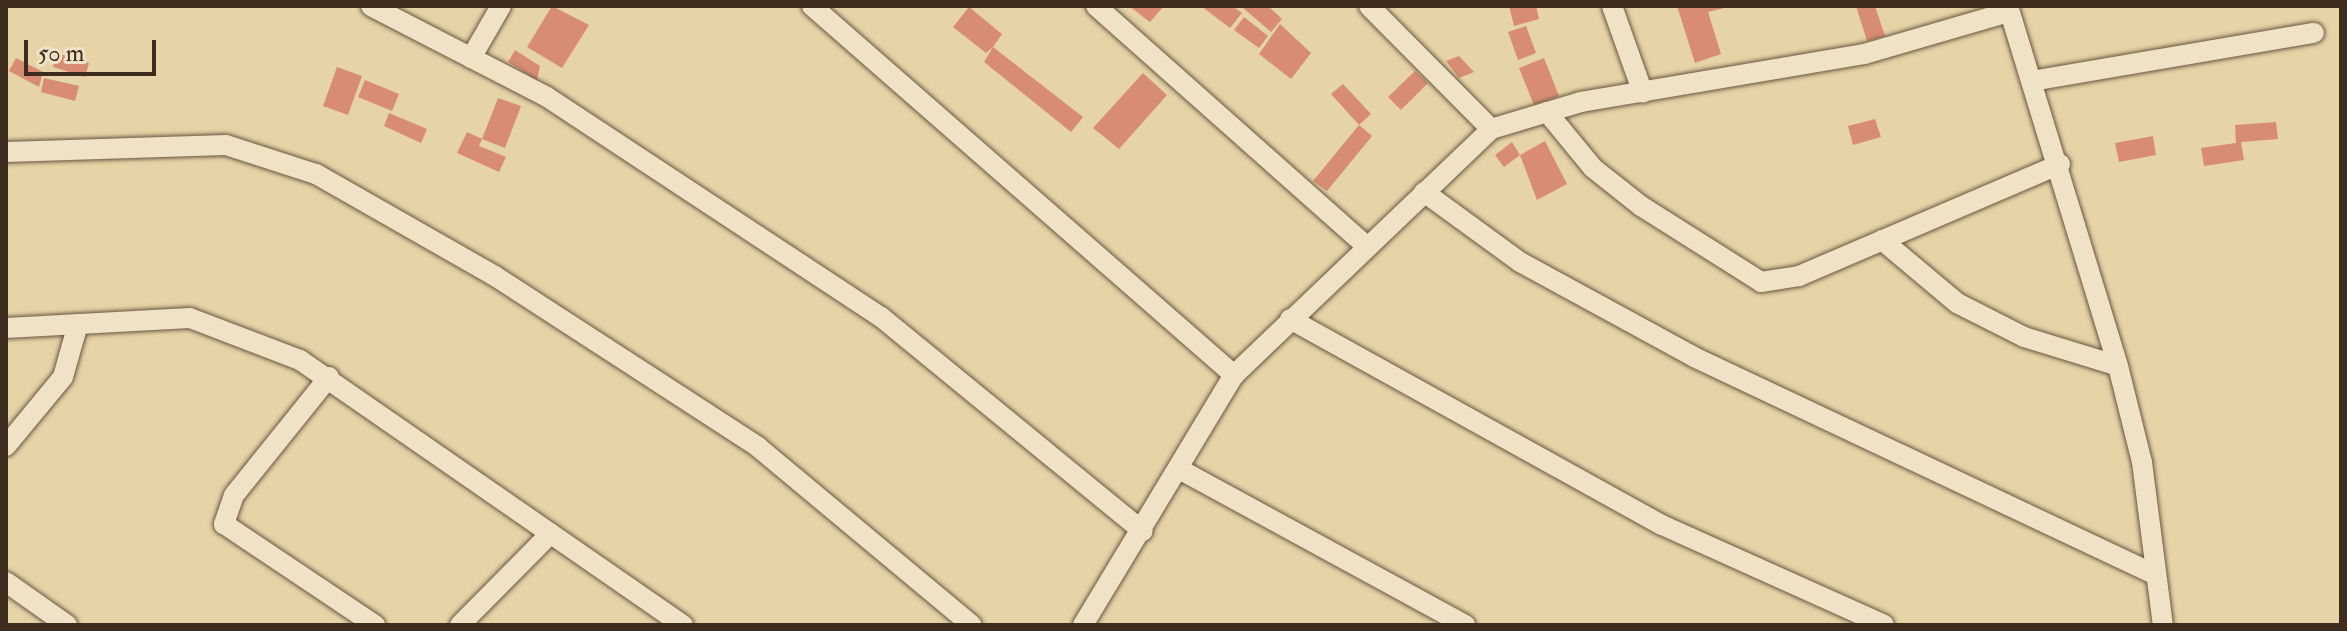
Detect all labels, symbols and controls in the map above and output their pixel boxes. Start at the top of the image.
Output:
scale bar [28,24,160,74]
text: 50 m [38,38,84,69]

